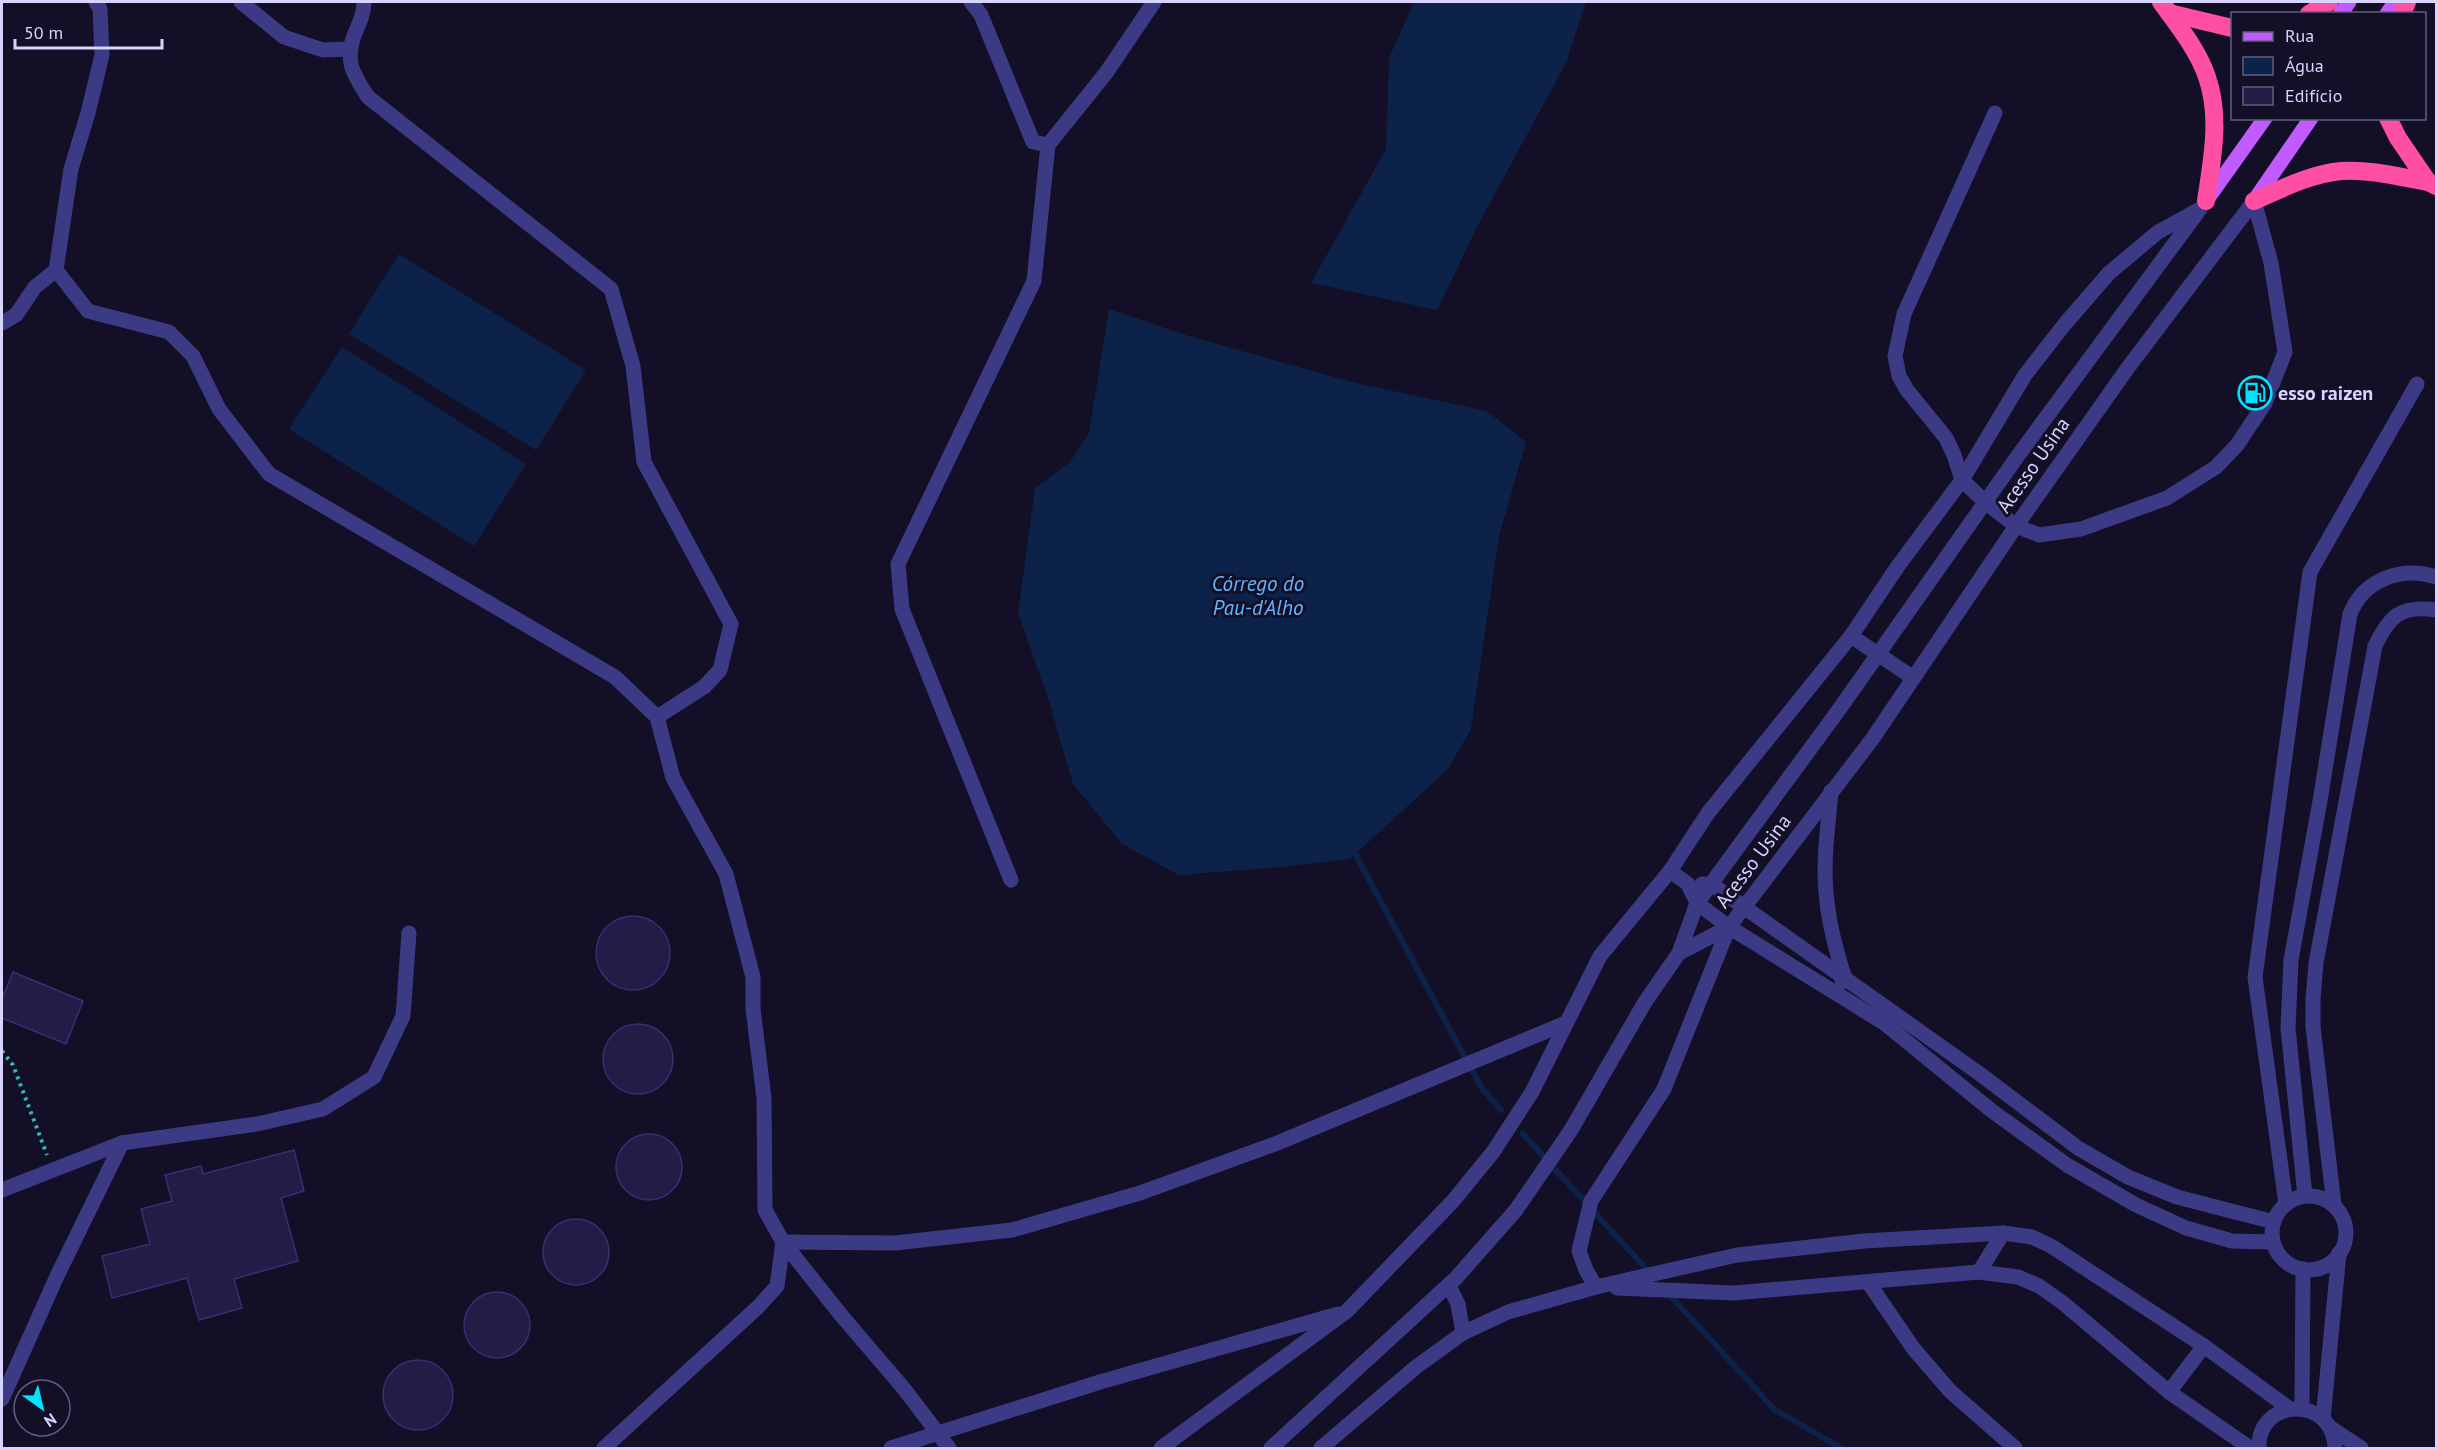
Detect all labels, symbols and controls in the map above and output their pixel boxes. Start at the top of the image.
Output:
scale bar [15,12,162,50]
legend [2231,12,2426,120]
text: 50 m [24,21,63,44]
text: Rua [2285,24,2314,47]
text: Água [2285,54,2324,77]
text: Edifício [2285,84,2342,107]
fuel station icon: esso raizen [2237,375,2273,411]
place label: esso raizen [2278,380,2373,406]
street label: Acesso Usina [1991,412,2075,518]
water label: Córrego do Pau-d'Alho [1212,570,1304,621]
street label: Acesso Usina [1709,809,1797,913]
north arrow [12,1378,72,1438]
text: N [40,1409,60,1432]

